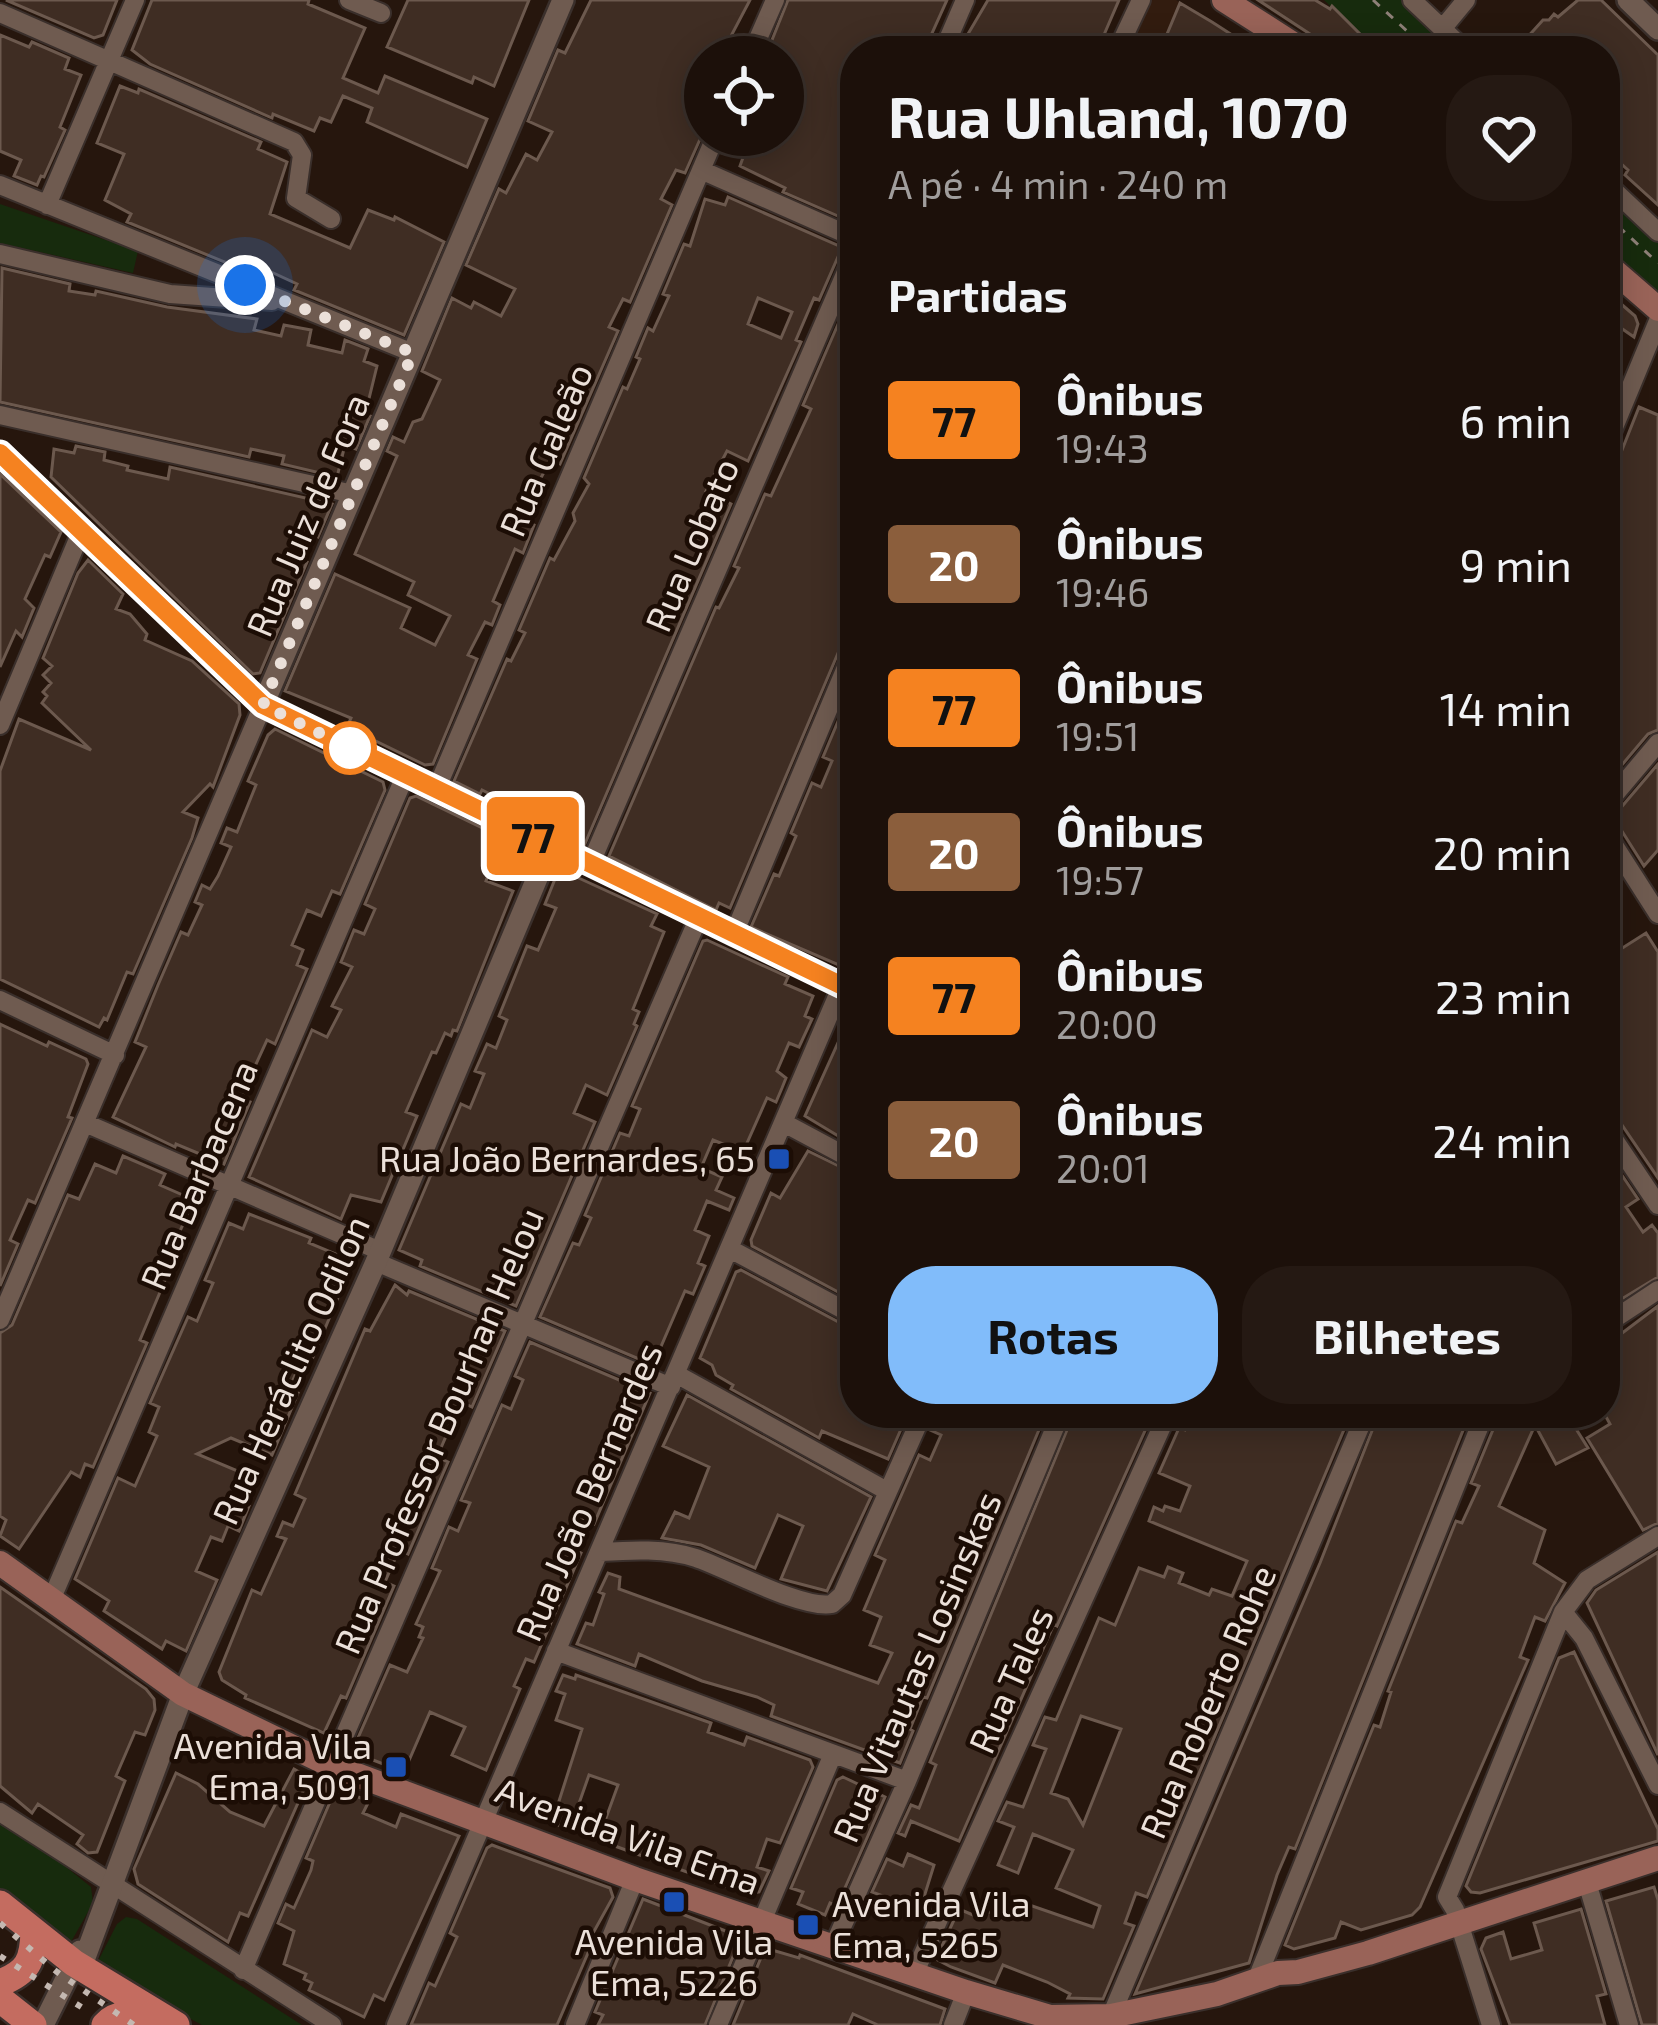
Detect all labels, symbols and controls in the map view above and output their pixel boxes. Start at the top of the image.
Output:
map controls [684,36,804,156]
button: locate [684,36,804,156]
button: heart [1446,75,1572,201]
text: Rua Uhland, 1070 [888,81,1349,149]
text: A pé · 4 min · 240 m [888,160,1228,207]
your location [215,255,275,315]
text: Partidas [888,267,1068,321]
street label: Rua Galeão [489,357,600,542]
text: Ônibus [1056,370,1204,424]
street label: Rua Juiz de Fora [236,387,377,642]
text: 6 min [1459,393,1572,447]
text: 77 [932,395,976,445]
text: 19:43 [1056,424,1149,471]
street label: Rua Lobato [635,451,746,637]
text: Ônibus [1056,514,1204,568]
text: 9 min [1459,537,1572,591]
text: 20 [929,539,979,589]
text: 19:46 [1056,568,1149,615]
text: Ônibus [1056,658,1204,712]
text: 14 min [1440,681,1572,735]
text: 77 [932,683,976,733]
text: 19:51 [1056,712,1139,759]
unlabelled marker [325,723,375,773]
line badge: 77 [479,797,587,875]
text: Ônibus [1056,802,1204,856]
text: 77 [511,811,555,861]
text: 20 min [1433,825,1572,879]
text: 20 [929,827,979,877]
text: 19:57 [1056,856,1144,903]
text: Ônibus [1056,946,1204,1000]
text: 23 min [1435,969,1572,1023]
text: 77 [932,971,976,1021]
text: 20:00 [1056,1000,1158,1047]
street label: Rua Barbacena [130,1053,265,1295]
text: Ônibus [1056,1090,1204,1144]
text: 24 min [1432,1113,1572,1167]
text: 20 [929,1115,979,1165]
place label: Rua João Bernardes, 65 [379,1136,755,1179]
text: 20:01 [1056,1144,1150,1191]
marker: Rua João Bernardes, 65 [766,1146,792,1172]
street label: Rua Professor Bourhan Helou [324,1201,551,1660]
street label: Rua Heráclito Odilon [202,1208,377,1530]
button: Rotas [888,1266,1218,1404]
button: Bilhetes [1242,1266,1572,1404]
street label: Rua João Bernardes [505,1336,670,1647]
street label: Rua Vitautas Losinskas [822,1485,1009,1848]
street label: Rua Roberto Rohe [1130,1558,1284,1844]
street label: Rua Tales [958,1600,1061,1759]
place label: Avenida Vila Ema, 5091 [173,1723,372,1807]
marker: Avenida Vila Ema, 5091 [383,1754,409,1780]
street label: Avenida Vila Ema [491,1767,767,1902]
place label: Avenida Vila Ema, 5265 [832,1881,1031,1965]
marker: Avenida Vila Ema, 5226 [661,1889,687,1915]
marker: Avenida Vila Ema, 5265 [795,1912,821,1938]
place label: Avenida Vila Ema, 5226 [575,1919,773,2003]

